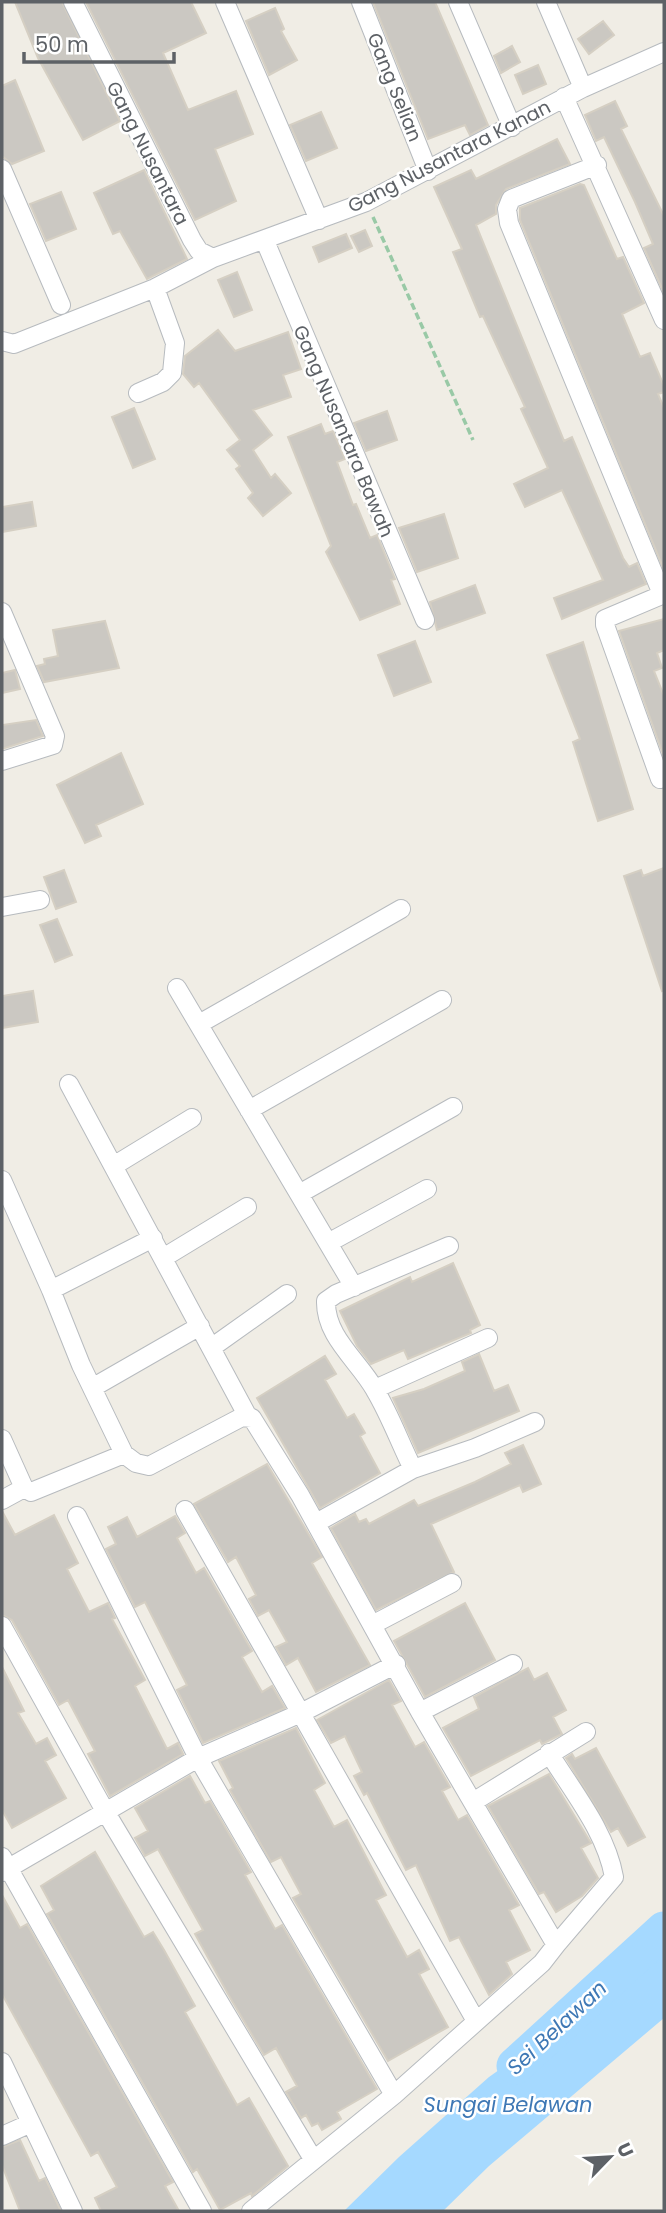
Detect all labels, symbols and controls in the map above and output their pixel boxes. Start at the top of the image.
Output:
scale bar [24,21,175,65]
street label: Gang Selian [360,29,429,146]
text: 50 m [35,30,89,59]
street label: Gang Nusantara [100,77,195,230]
street label: Gang Nusantara Kanan [343,94,555,219]
street label: Gang Nusantara Bawah [287,321,401,541]
water label: Sei Belawan [500,1974,613,2081]
water label: Sungai Belawan [423,2090,593,2119]
north arrow [575,2122,645,2192]
text: U [610,2138,640,2162]

